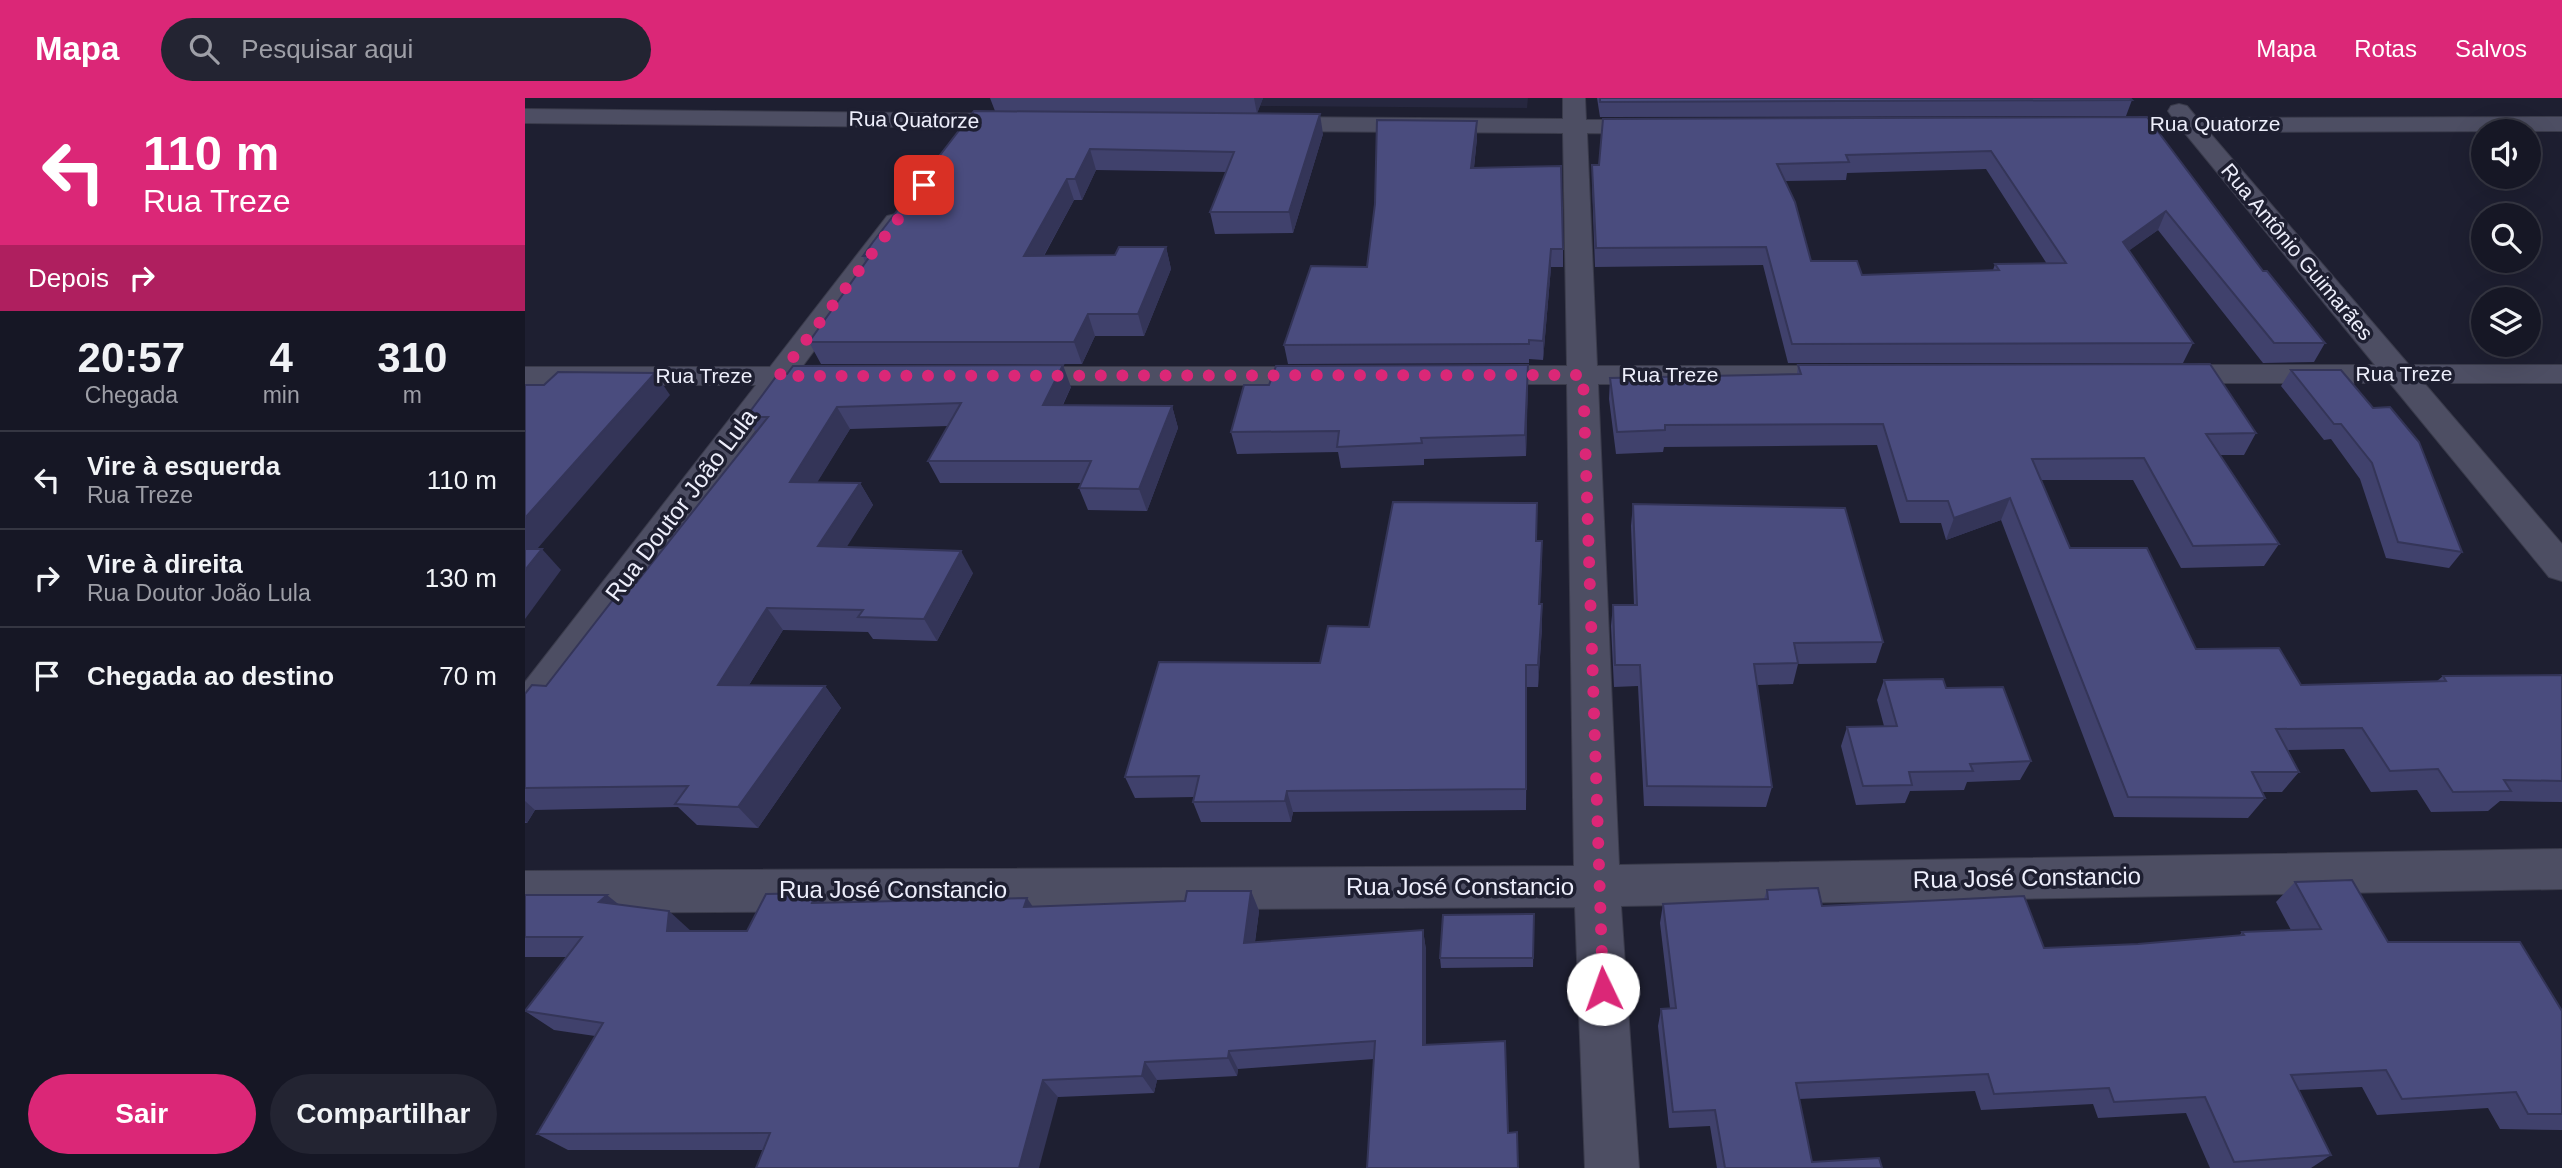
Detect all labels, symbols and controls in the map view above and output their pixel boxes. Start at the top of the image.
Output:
search box [161,18,651,81]
text: Mapa [35,30,119,67]
icon: search [185,30,223,68]
text: Pesquisar aqui [241,34,413,64]
text: Mapa [2256,35,2316,62]
text: Rotas [2354,35,2417,62]
text: Salvos [2455,35,2527,62]
street label: Rua Quatorze [848,107,980,132]
street label: Rua Quatorze [2150,112,2280,135]
map controls [2471,119,2541,357]
button: sound [2471,119,2541,189]
icon: left [28,126,119,217]
text: 110 m [143,126,279,180]
pin [894,155,954,215]
street label: Rua Antônio Guimarães [2217,159,2378,344]
icon: arrive [905,166,943,204]
text: Rua Treze [143,183,291,219]
button: search [2471,203,2541,273]
icon: right [123,259,161,297]
text: Depois [28,263,109,293]
button: layers [2471,287,2541,357]
text: 20:57 [78,334,185,381]
text: 4 [269,334,293,381]
text: 310 [377,334,447,381]
street label: Rua Treze [2356,362,2452,385]
street label: Rua Treze [1622,363,1718,386]
street label: Rua Treze [656,364,752,387]
text: Chegada [85,382,178,408]
text: min [263,382,300,408]
text: m [403,382,422,408]
street label: Rua Doutor João Lula [600,403,762,606]
text: Vire à esquerda [87,451,280,481]
icon: left [28,461,66,499]
text: 110 m [427,465,497,495]
text: Rua Treze [87,482,193,508]
text: Vire à direita [87,549,243,579]
icon: right [28,559,66,597]
text: 130 m [425,563,497,593]
text: Rua Doutor João Lula [87,580,311,606]
icon: arrive [28,657,66,695]
text: Chegada ao destino [87,661,334,691]
text: 70 m [439,661,497,691]
street label: Rua José Constancio [1913,862,2141,893]
street label: Rua José Constancio [1346,873,1574,900]
street label: Rua José Constancio [779,876,1007,903]
position arrow [1566,952,1640,1026]
button: Sair [28,1074,256,1154]
button: Compartilhar [270,1074,497,1154]

